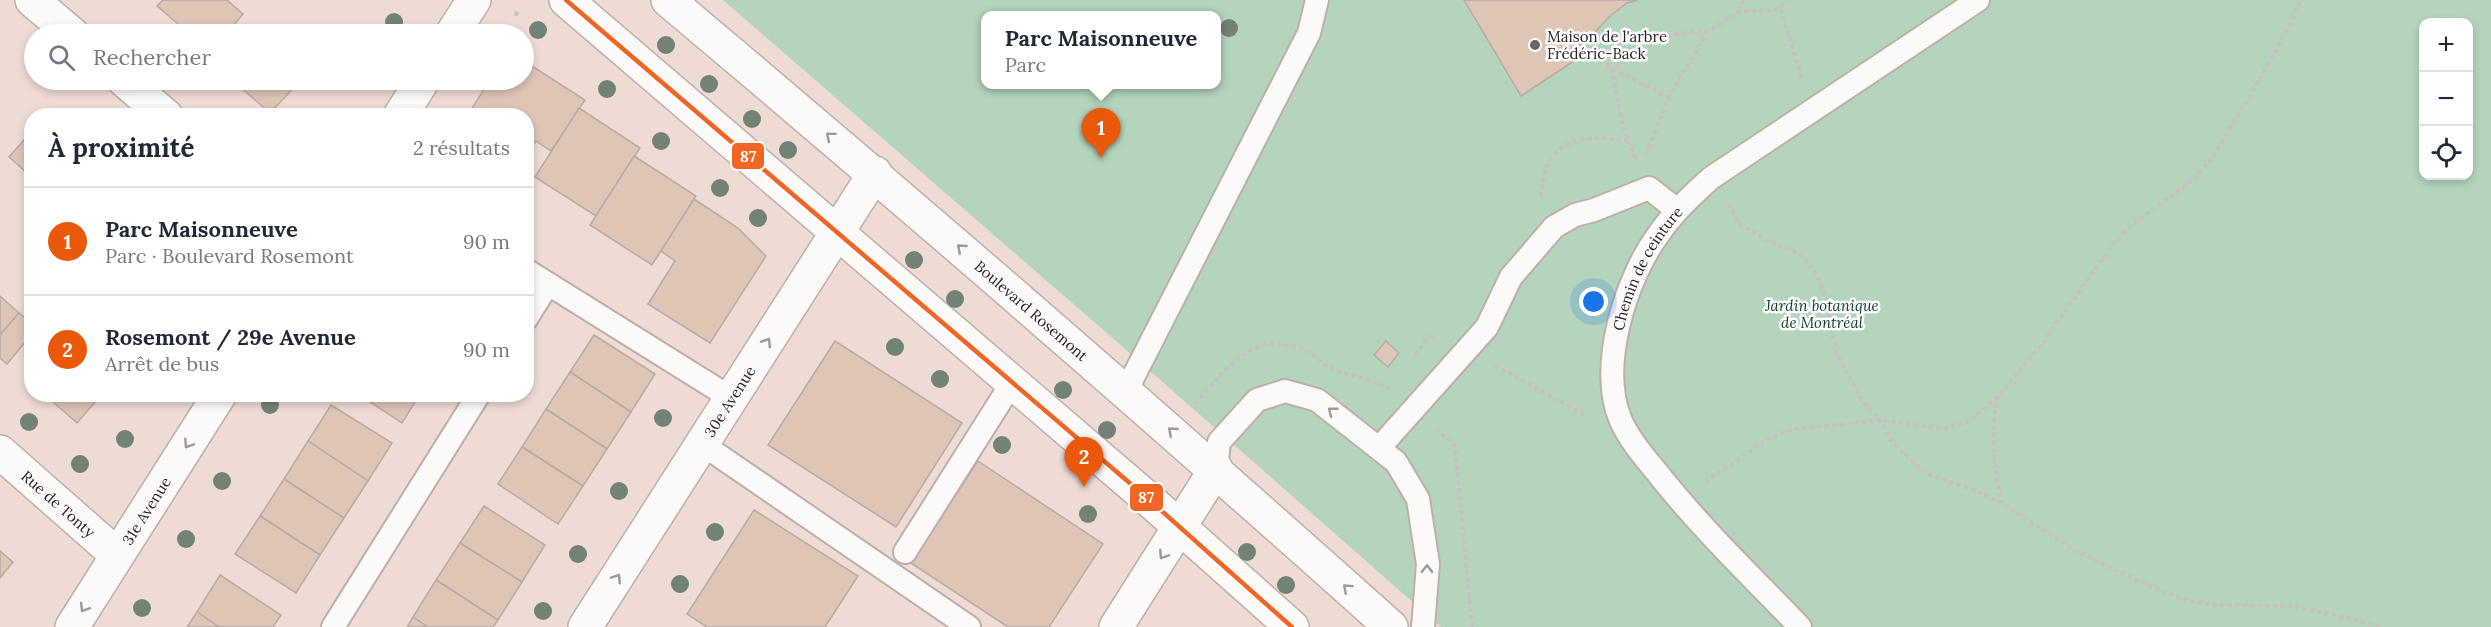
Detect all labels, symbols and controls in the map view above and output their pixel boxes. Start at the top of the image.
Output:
popup [981,11,1221,89]
map controls [2419,18,2473,180]
button: + [2419,18,2473,72]
search box [24,24,534,90]
text: Parc Maisonneuve [1005,24,1197,52]
place label: Maison de l'arbre Frédéric-Back [1547,27,1667,63]
marker: Maison de l'arbre Frédéric-Back [1528,38,1542,52]
icon: search [45,41,78,74]
text: Rechercher [93,43,211,71]
text: Parc [1005,52,1046,77]
button: − [2419,72,2473,126]
pin: 1 [1082,108,1120,158]
button: locate [2419,126,2473,180]
text: À proximité [48,131,194,164]
one-way arrow [826,132,837,143]
text: 2 résultats [413,135,510,160]
line badge: 87 [731,142,765,170]
text: 87 [740,146,757,166]
street label: Chemin de ceinture [1608,202,1686,332]
text: Parc Maisonneuve [105,215,298,243]
text: 1 [63,229,72,254]
text: 90 m [463,229,510,254]
text: Parc · Boulevard Rosemont [105,243,354,268]
one-way arrow [956,245,967,256]
street label: Boulevard Rosemont [971,256,1092,365]
your location [1579,287,1608,316]
park label: Jardin botanique de Montréal [1764,296,1879,332]
text: Rosemont / 29e Avenue [105,323,356,351]
text: 2 [62,337,73,362]
text: 90 m [463,337,510,362]
one-way arrow [759,338,770,349]
text: Arrêt de bus [105,351,219,376]
street label: 30e Avenue [700,362,759,440]
one-way arrow [1328,408,1339,419]
one-way arrow [1168,427,1179,438]
one-way arrow [184,438,196,448]
pin: 2 [1064,438,1104,487]
street label: Rue de Tonty [18,466,99,541]
street label: 31e Avenue [117,473,175,548]
line badge: 87 [1129,483,1164,512]
text: 87 [1138,487,1155,507]
one-way arrow [1158,549,1170,559]
one-way arrow [1421,564,1433,573]
one-way arrow [609,574,621,584]
one-way arrow [1343,584,1354,595]
one-way arrow [80,602,91,613]

